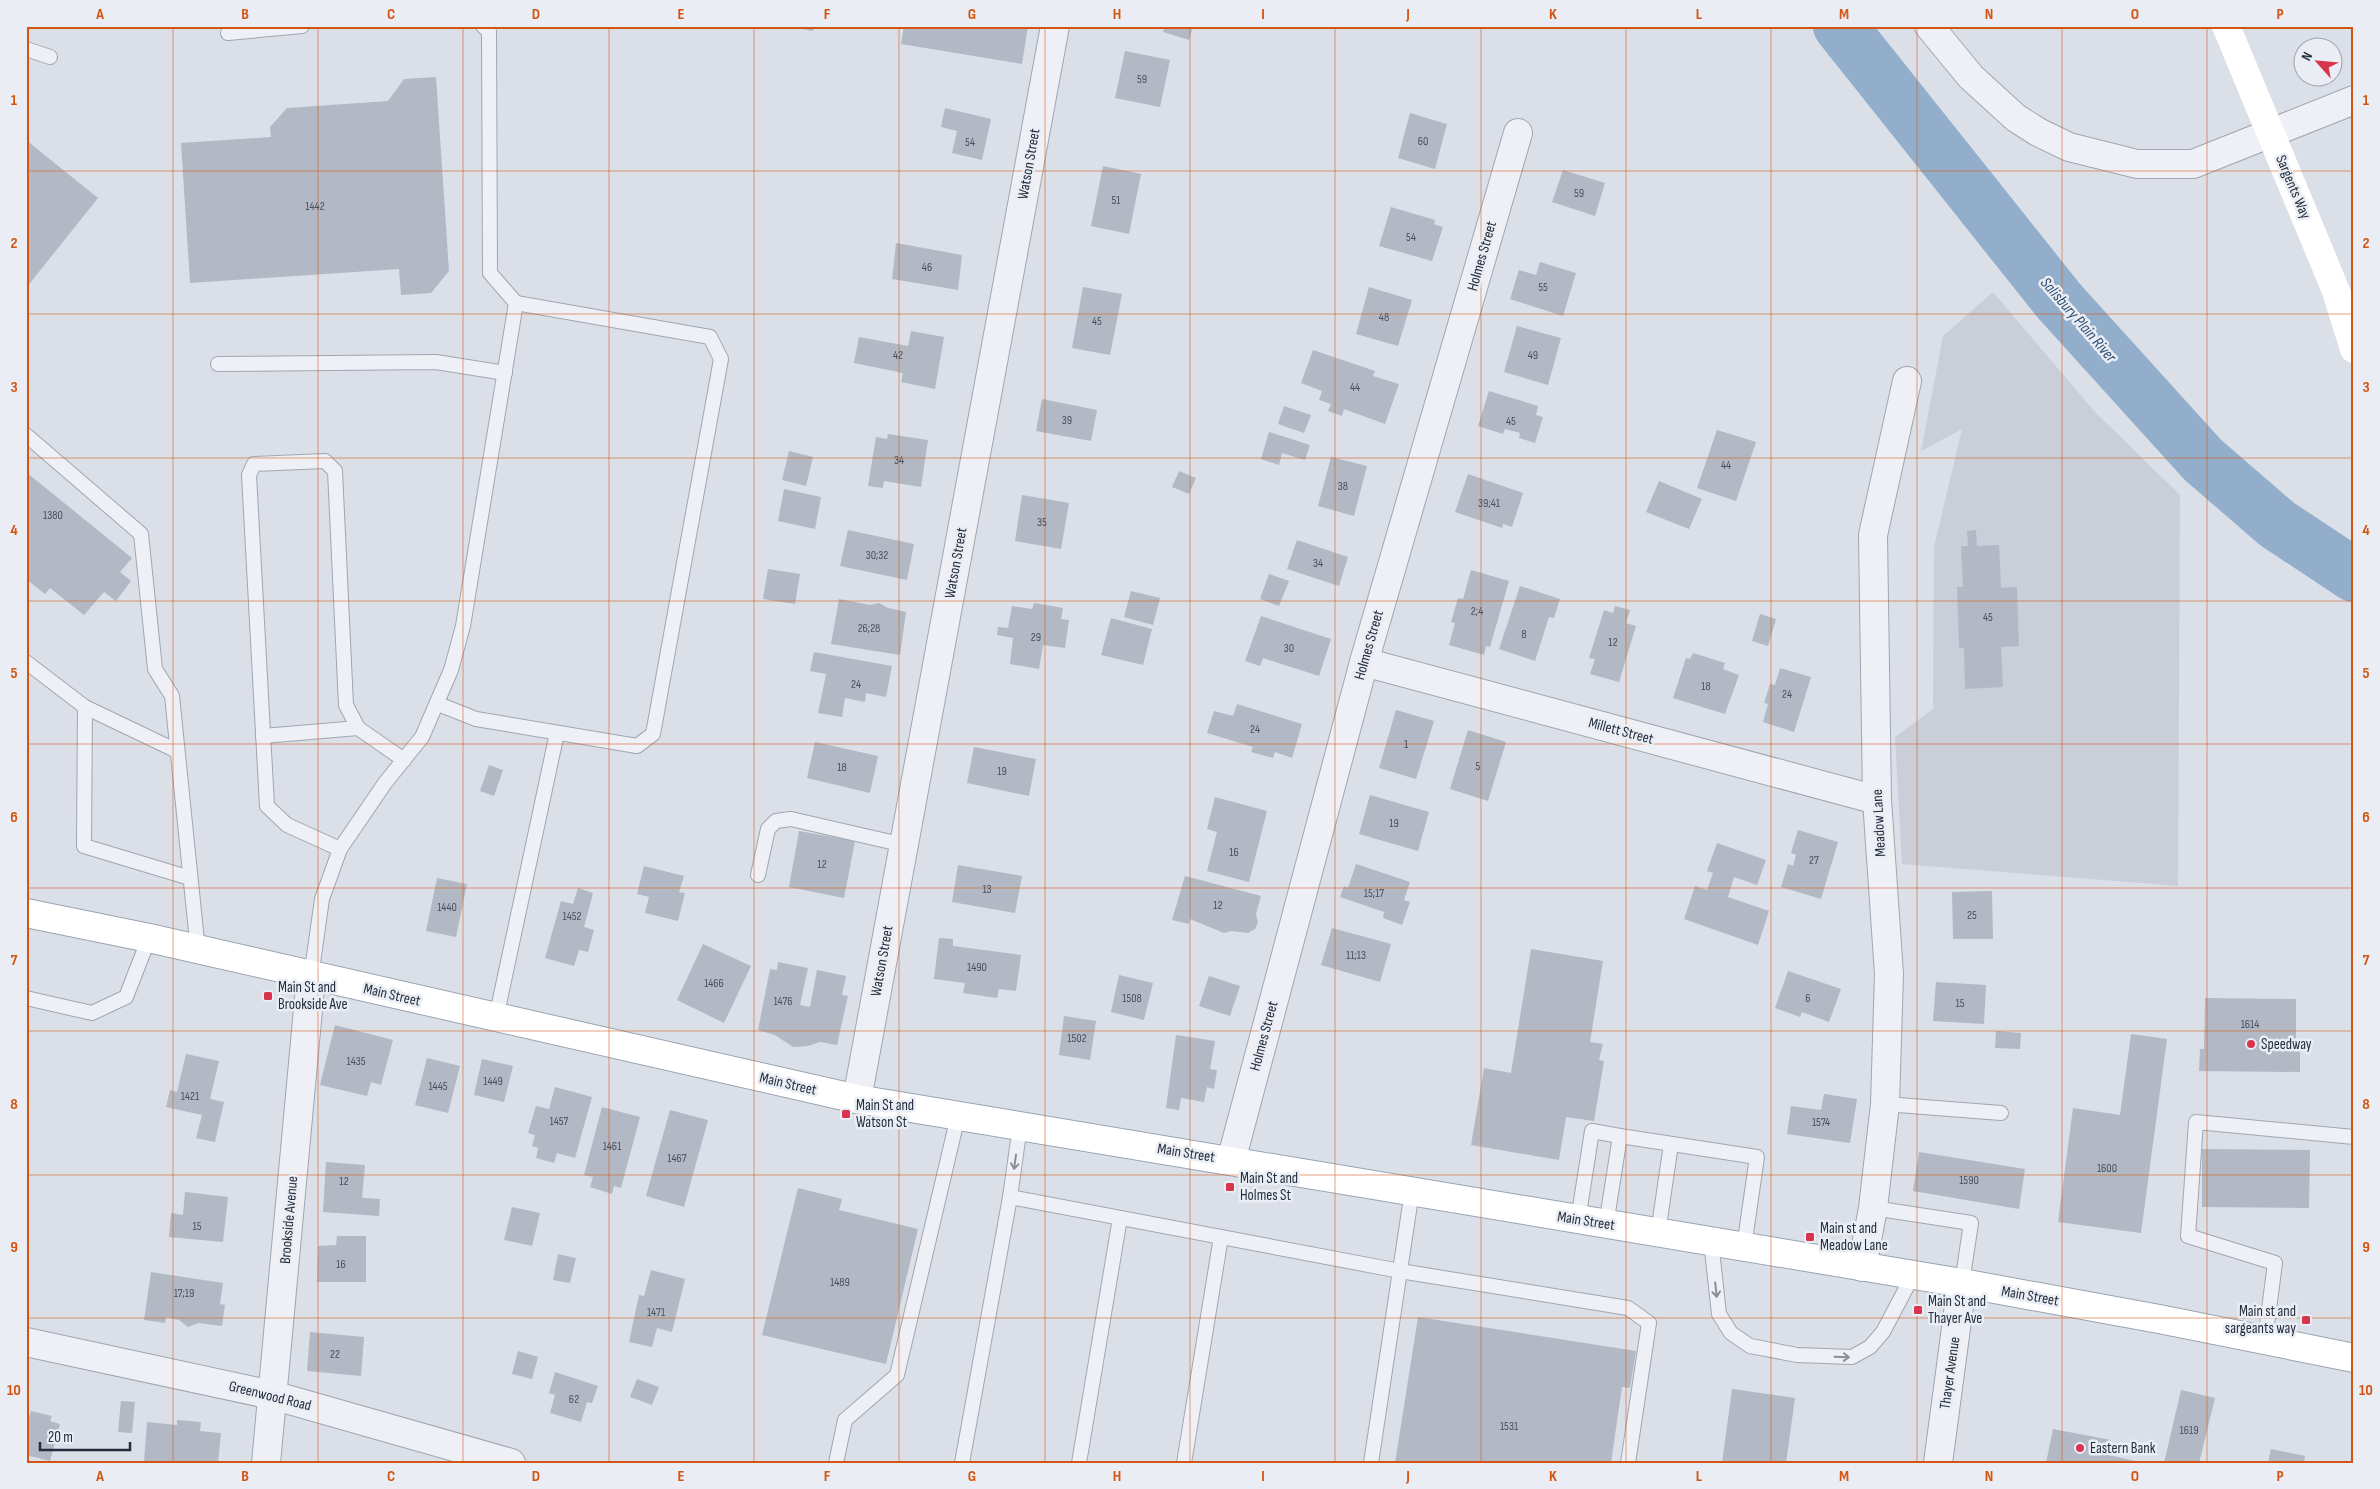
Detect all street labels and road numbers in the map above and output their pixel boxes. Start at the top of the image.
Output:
street label: Watson Street [1013,127,1045,201]
street label: Sargents Way [2271,152,2315,222]
street label: Holmes Street [1463,219,1501,293]
street label: Watson Street [940,526,972,600]
street label: Holmes Street [1350,608,1388,682]
street label: Millett Street [1586,713,1656,749]
street label: Meadow Lane [1868,789,1890,857]
street label: Watson Street [866,924,898,998]
street label: Main Street [362,979,423,1011]
street label: Holmes Street [1246,998,1283,1073]
street label: Main Street [758,1068,819,1100]
street label: Main Street [1156,1139,1217,1167]
street label: Brookside Avenue [276,1175,302,1265]
street label: Main Street [1556,1207,1617,1235]
street label: Main Street [2000,1282,2061,1310]
street label: Thayer Avenue [1936,1335,1964,1411]
street label: Greenwood Road [227,1377,313,1415]

